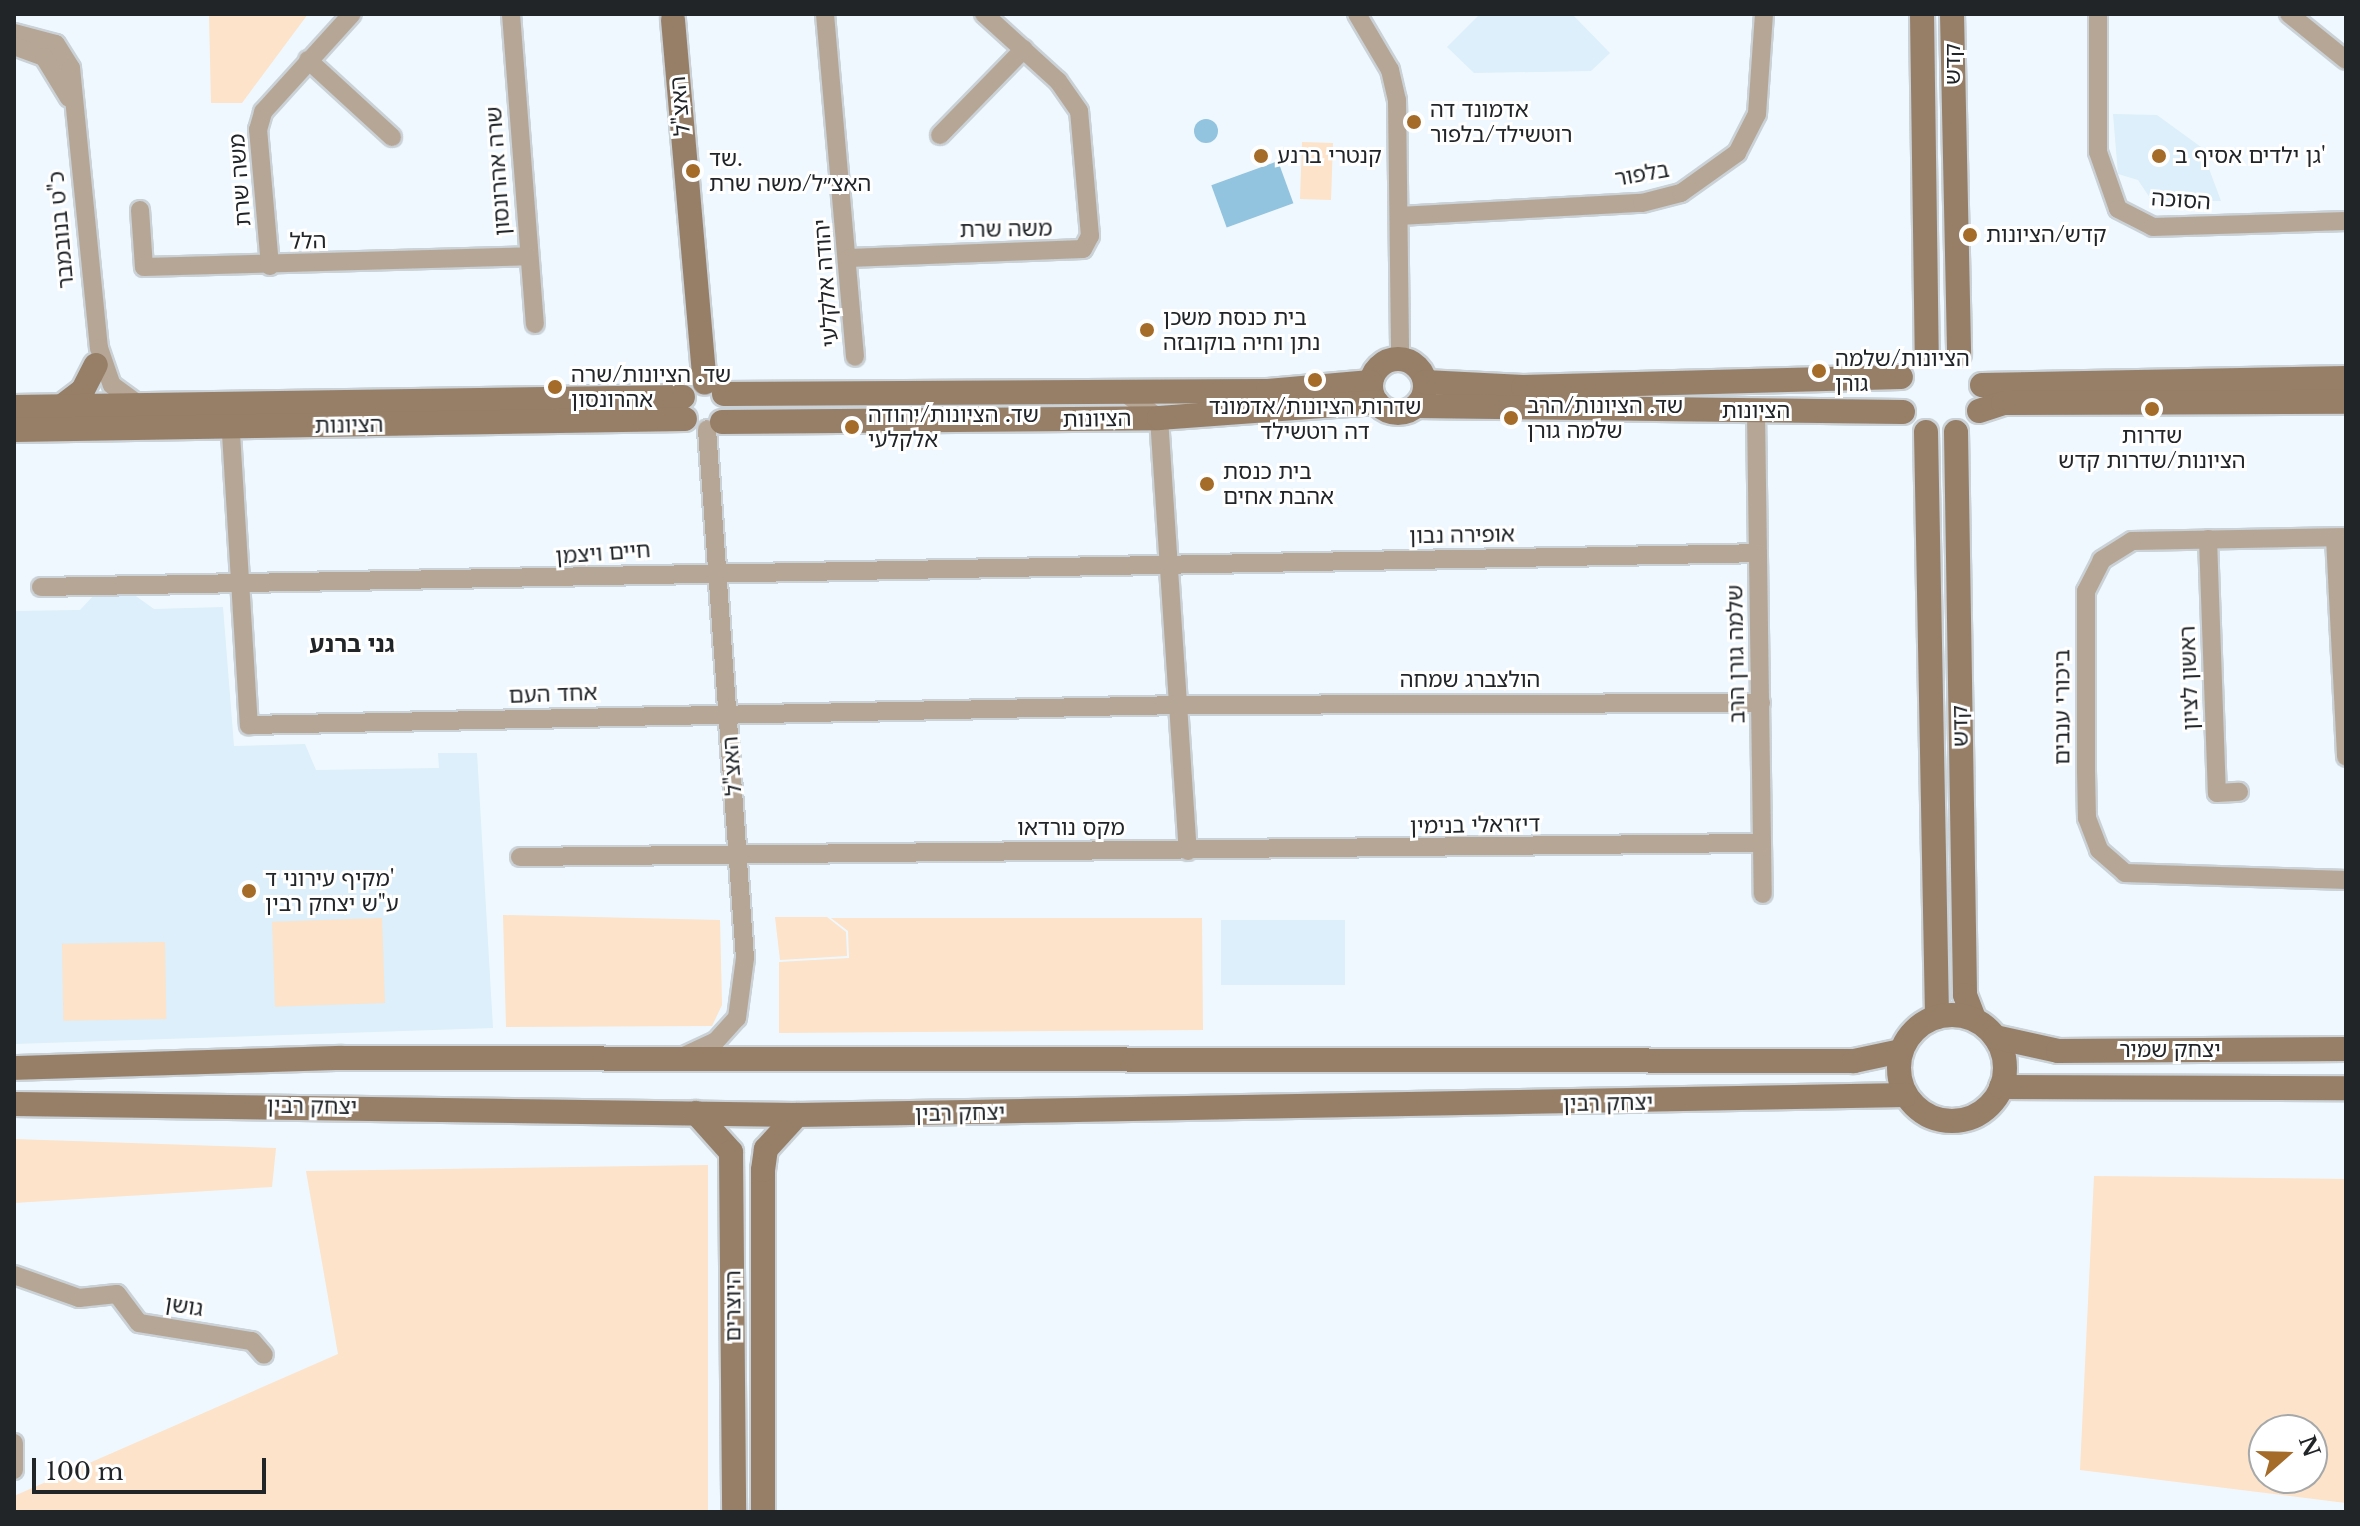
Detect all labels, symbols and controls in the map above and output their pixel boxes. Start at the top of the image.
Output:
street label: קדש [1940,43,1966,85]
street label: האצ"ל [664,75,696,137]
place label: אדמונד דה רוטשילד/בלפור [1430,96,1573,148]
street label: שרה אהרונסון [480,105,516,237]
marker: אדמונד דה רוטשילד/בלפור [1405,113,1423,131]
street label: משה שרת [224,133,256,227]
place label: קנטרי ברנע [1277,143,1382,169]
place label: גן ילדים אסיף ב' [2175,143,2326,169]
place label: שד. האצ״ל/משה שרת [709,145,871,196]
marker: קנטרי ברנע [1252,147,1270,165]
marker: גן ילדים אסיף ב' [2150,147,2168,165]
street label: בלפור [1613,156,1671,192]
marker: שד. האצ״ל/משה שרת [684,162,702,180]
street label: כ"ט בנובמבר [43,170,79,290]
street label: הסוכה [2150,185,2212,215]
street label: משה שרת [959,215,1053,243]
street label: יהודה אלקלעי [808,218,844,348]
place label: קדש/הציונות [1986,222,2107,248]
marker: קדש/הציונות [1961,226,1979,244]
street label: הלל [289,227,327,255]
place label: בית כנסת משכן נתן וחיה בוקובזה [1163,304,1320,356]
marker: בית כנסת משכן נתן וחיה בוקובזה [1138,321,1156,339]
place label: הציונות/שלמה גורן [1835,345,1970,396]
place label: שד. הציונות/שרה אהרונסון [571,361,731,412]
marker: הציונות/שלמה גורן [1810,362,1828,380]
marker: שדרות הציונות/אדמונד דה רוטשילד [1306,371,1324,389]
marker: שד. הציונות/שרה אהרונסון [546,378,564,396]
place label: שד. הציונות/הרב שלמה גורן [1527,392,1683,444]
place label: שדרות הציונות/אדמונד דה רוטשילד [1209,393,1421,444]
street label: הציונות [1722,398,1790,424]
marker: שדרות הציונות/שדרות קדש [2143,400,2161,418]
place label: שד. הציונות/יהודה אלקלעי [868,401,1039,452]
street label: הציונות [1062,405,1132,433]
marker: שד. הציונות/הרב שלמה גורן [1502,409,1520,427]
street label: הציונות [314,411,384,439]
marker: שד. הציונות/יהודה אלקלעי [843,418,861,436]
place label: שדרות הציונות/שדרות קדש [2058,422,2246,474]
place label: בית כנסת אהבת אחים [1223,458,1334,510]
marker: בית כנסת אהבת אחים [1198,475,1216,493]
street label: אופירה נבון [1409,521,1515,549]
street label: חיים ויצמן [555,537,651,569]
street label: שלמה גורן הרב [1722,584,1750,724]
street label: ראשון לציון [2174,625,2204,731]
district label: גני ברנע [309,630,395,658]
street label: ביכורי ענבים [2049,649,2075,765]
street label: הולצברג שמחה [1400,667,1540,693]
street label: אחד העם [508,679,598,709]
street label: קדש [1946,705,1974,747]
street label: האצ"ל [717,735,747,797]
street label: דיזראלי בנימין [1410,811,1540,839]
street label: מקס נורדאו [1017,815,1125,841]
place label: מקיף עירוני ד' ע"ש יצחק רבין [265,865,399,916]
marker: מקיף עירוני ד' ע"ש יצחק רבין [240,882,258,900]
street label: יצחק שמיר [2119,1037,2221,1063]
street label: יצחק רבין [1563,1089,1653,1117]
street label: יצחק רבין [267,1092,357,1120]
street label: יצחק רבין [915,1099,1005,1127]
street label: היוצרים [720,1270,746,1342]
street label: גושן [163,1290,205,1322]
north arrow [2248,1414,2328,1494]
text: N [2293,1432,2325,1461]
scale bar [36,1442,270,1492]
text: 100 m [46,1457,124,1486]

